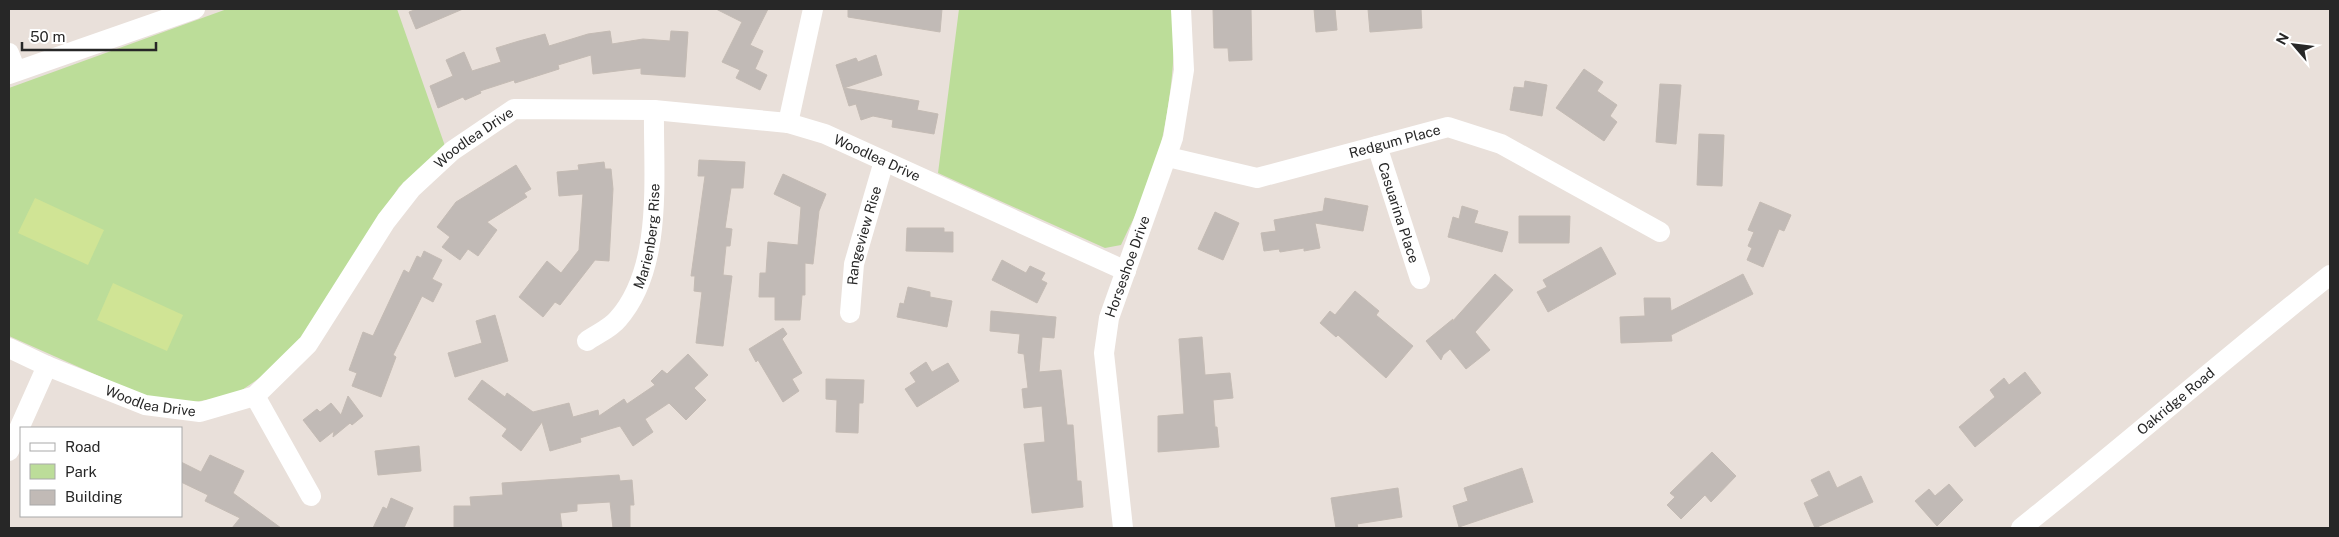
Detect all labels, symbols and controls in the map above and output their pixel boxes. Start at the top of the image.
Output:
scale bar [22,20,156,52]
north arrow [2269,20,2319,70]
text: 50 m [30,28,65,45]
text: N [2273,30,2292,47]
street label: Woodlea Drive [431,104,516,171]
street label: Redgum Place [1347,121,1442,161]
street label: Woodlea Drive [831,131,923,184]
street label: Casuarina Place [1375,160,1422,265]
street label: Marienberg Rise [630,183,662,291]
street label: Rangeview Rise [844,184,884,286]
street label: Horseshoe Drive [1102,213,1153,320]
street label: Oakridge Road [2134,364,2218,438]
street label: Woodlea Drive [103,382,197,419]
legend [20,427,182,517]
text: Road [65,438,101,455]
text: Park [65,463,97,480]
text: Building [65,488,123,505]

